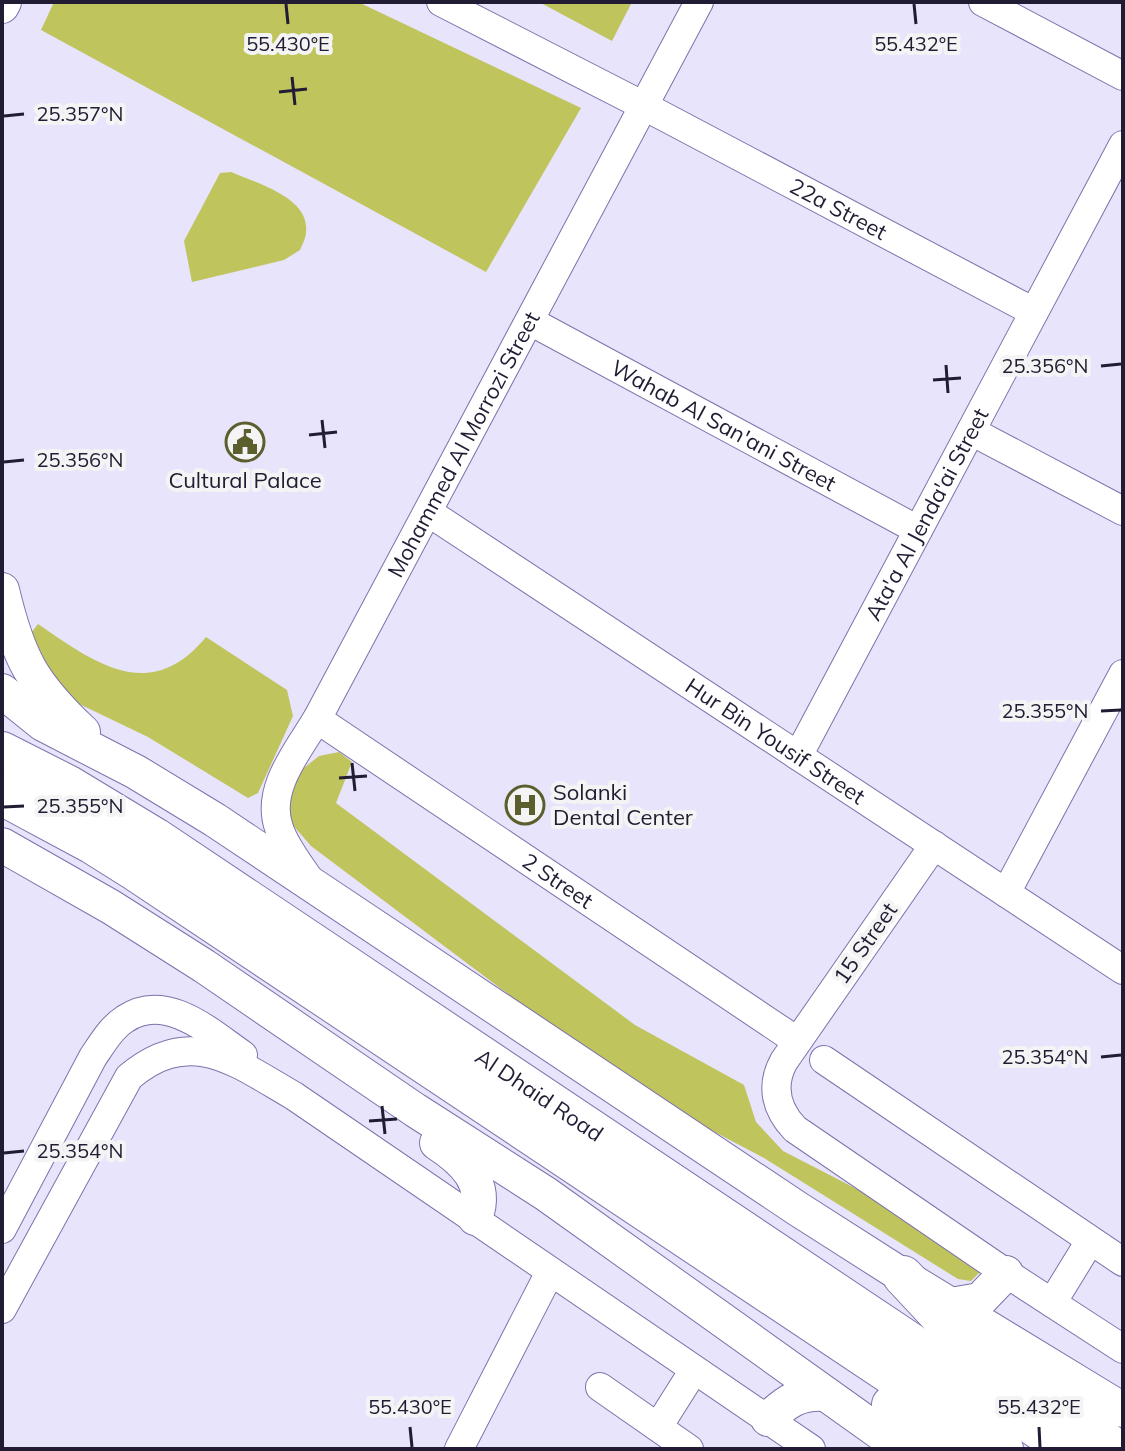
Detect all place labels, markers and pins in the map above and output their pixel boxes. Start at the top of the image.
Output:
public building icon: Cultural Palace [224,421,266,463]
place label: Cultural Palace [168,466,322,494]
place label: Solanki Dental Center [553,778,693,831]
hospital icon: Solanki Dental Center [504,784,546,826]

